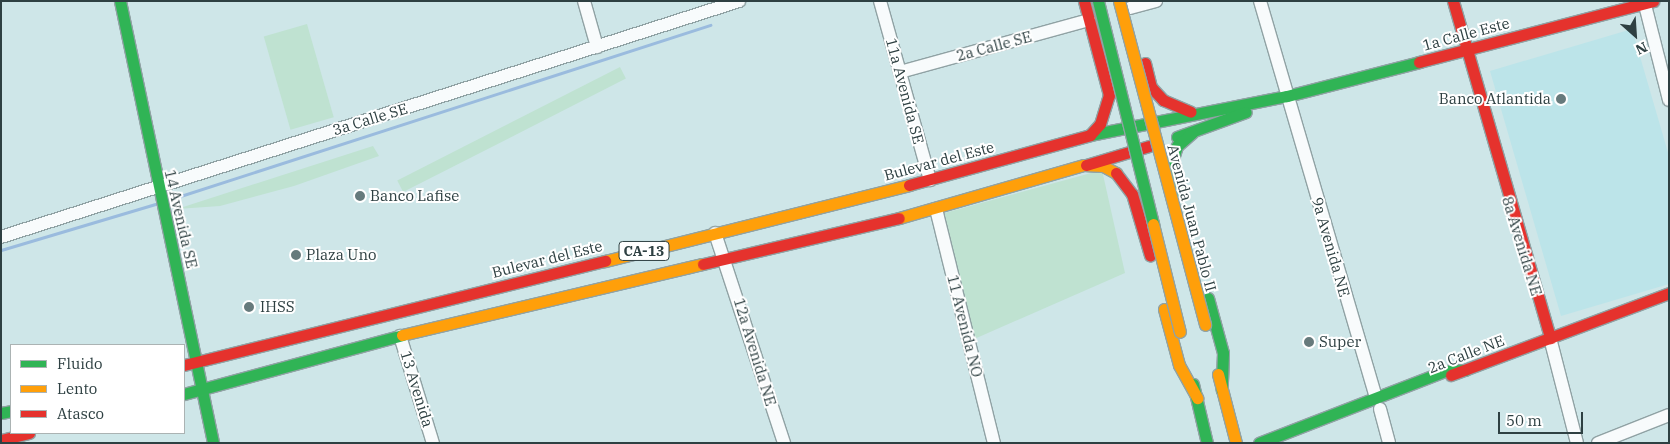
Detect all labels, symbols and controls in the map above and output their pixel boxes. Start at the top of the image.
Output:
north arrow [1610,10,1660,60]
street label: 1a Calle Este [1421,14,1511,54]
street label: 2a Calle SE [954,27,1034,65]
street label: 11a Avenida SE [882,36,928,146]
text: N [1633,38,1651,59]
place label: Banco Atlantida [1439,90,1551,108]
marker: Banco Atlantida [1555,93,1567,105]
street label: 3a Calle SE [330,99,410,139]
street label: Bulevar del Este [882,138,996,184]
street label: Avenida Juan Pablo II [1164,143,1220,293]
street label: 14 Avenida SE [161,168,201,270]
place label: Banco Lafise [370,187,459,205]
marker: Banco Lafise [354,190,366,202]
street label: 8a Avenida NE [1498,194,1546,298]
street label: 9a Avenida NE [1308,195,1354,299]
street label: Bulevar del Este [490,237,604,281]
road number: CA-13 [618,240,670,262]
place label: Plaza Uno [306,246,376,264]
marker: Plaza Uno [290,249,302,261]
street label: 11 Avenida NO [944,273,986,379]
street label: 12a Avenida NE [730,296,780,408]
place label: IHSS [260,298,295,316]
marker: IHSS [242,300,256,314]
street label: 2a Calle NE [1425,331,1507,377]
place label: Super [1319,333,1361,351]
marker: Super [1303,336,1315,348]
legend [10,344,185,434]
street label: 13 Avenida [397,349,437,429]
text: Fluido [57,354,102,373]
text: Lento [57,379,97,398]
scale bar [1500,402,1585,434]
text: Atasco [57,404,104,423]
text: 50 m [1506,411,1542,430]

